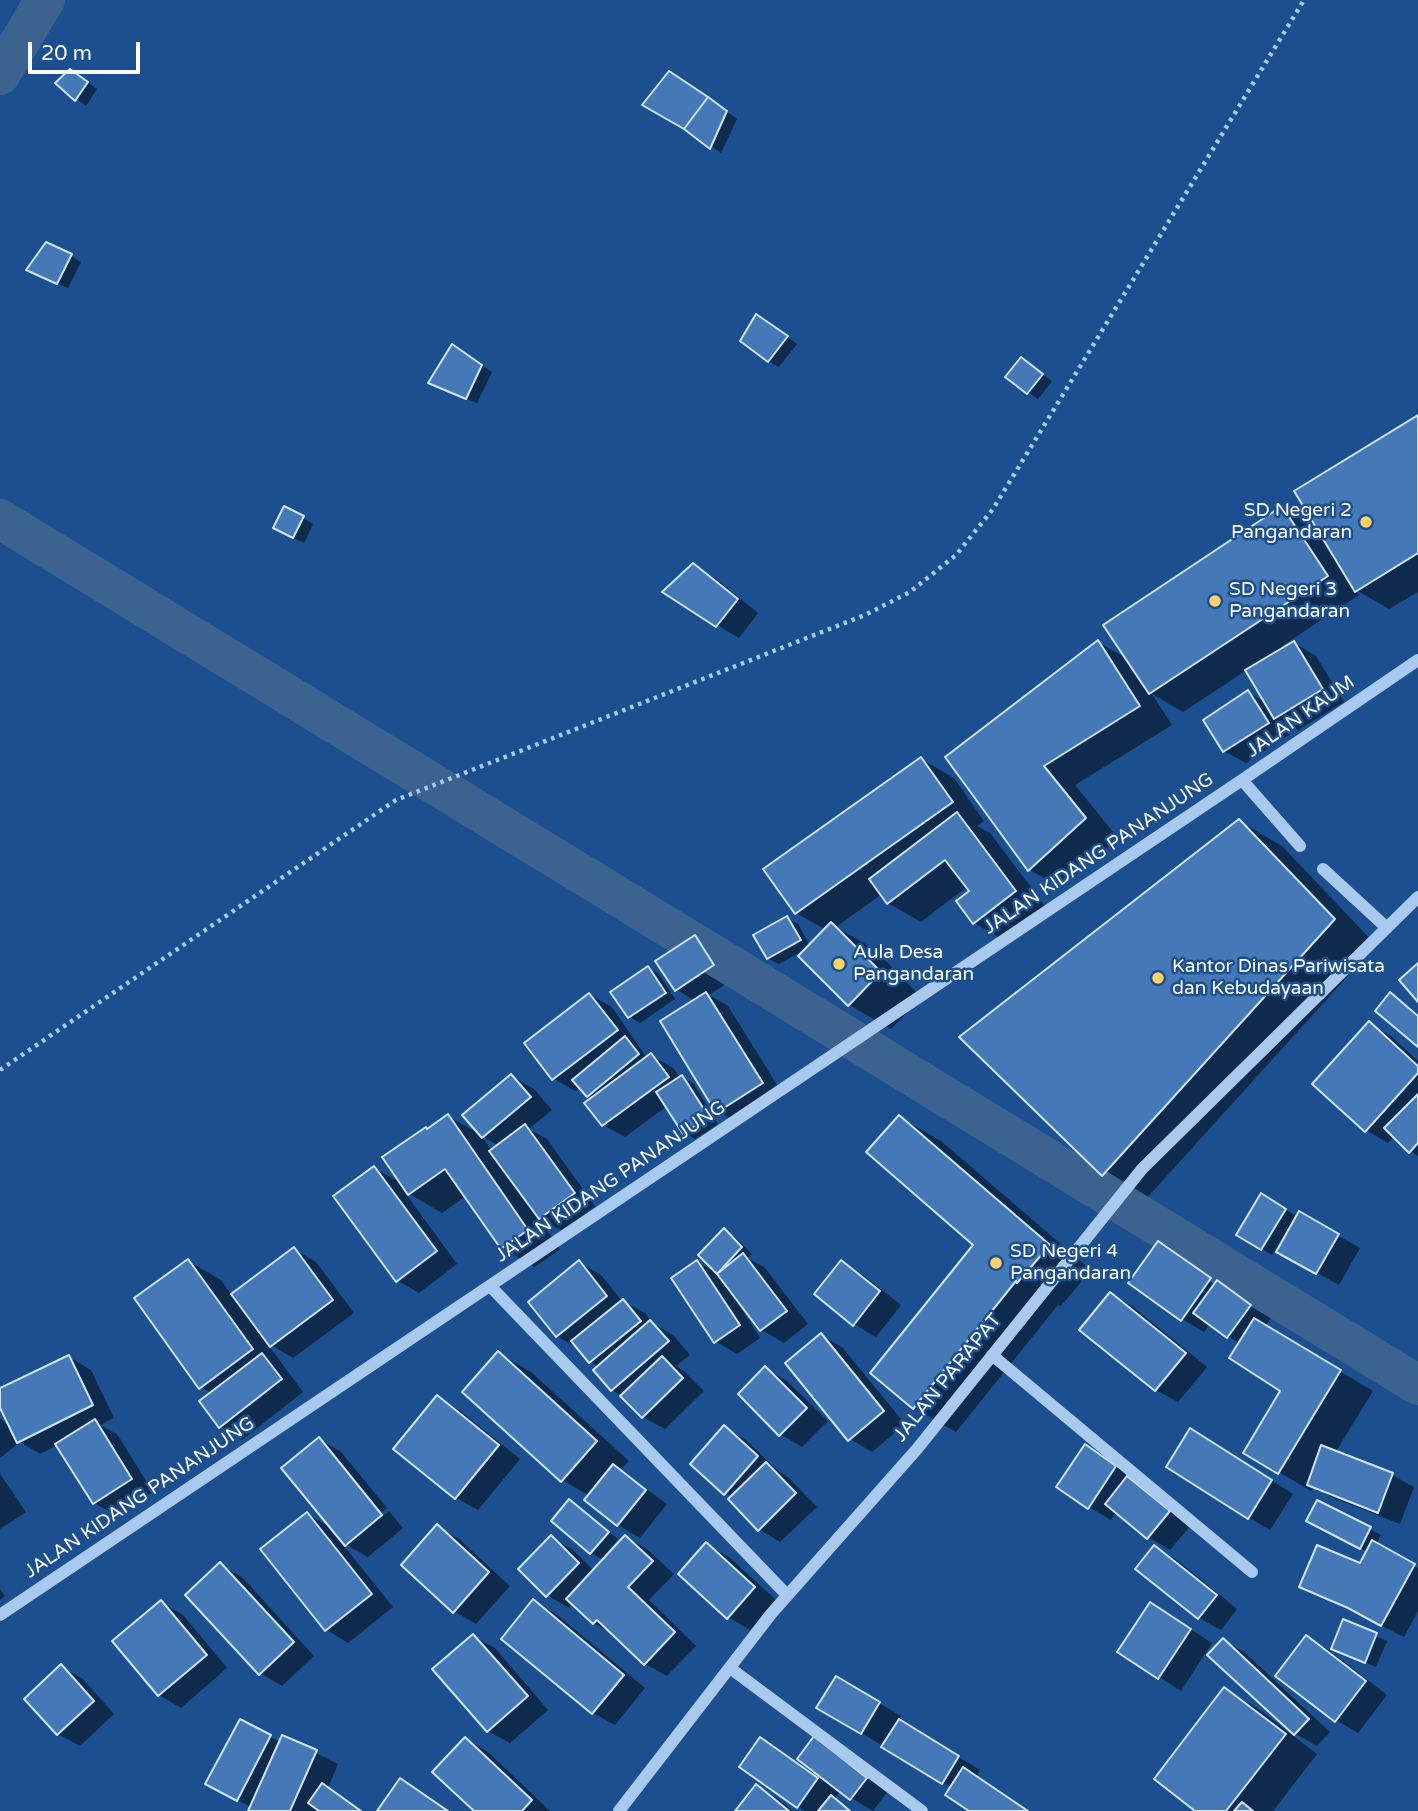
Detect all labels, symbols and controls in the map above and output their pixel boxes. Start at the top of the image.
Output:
scale bar [32,28,144,72]
text: 20 m [41,41,92,66]
place label: SD Negeri 2 Pangandaran [1231,500,1352,544]
marker: SD Negeri 2 Pangandaran [1358,514,1374,530]
place label: SD Negeri 3 Pangandaran [1229,579,1350,623]
marker: SD Negeri 3 Pangandaran [1207,593,1223,609]
street label: JALAN KAUM [1242,671,1360,763]
street label: JALAN KIDANG PANANJUNG [980,768,1218,940]
place label: Aula Desa Pangandaran [853,942,974,986]
marker: Aula Desa Pangandaran [831,956,847,972]
place label: Kantor Dinas Pariwisata dan Kebudayaan [1172,956,1385,1000]
marker: Kantor Dinas Pariwisata dan Kebudayaan [1150,970,1166,986]
street label: JALAN KIDANG PANANJUNG [492,1096,730,1268]
place label: SD Negeri 4 Pangandaran [1010,1241,1131,1285]
marker: SD Negeri 4 Pangandaran [988,1255,1004,1271]
street label: JALAN PARAPAT [889,1309,1007,1447]
street label: JALAN KIDANG PANANJUNG [21,1412,259,1584]

